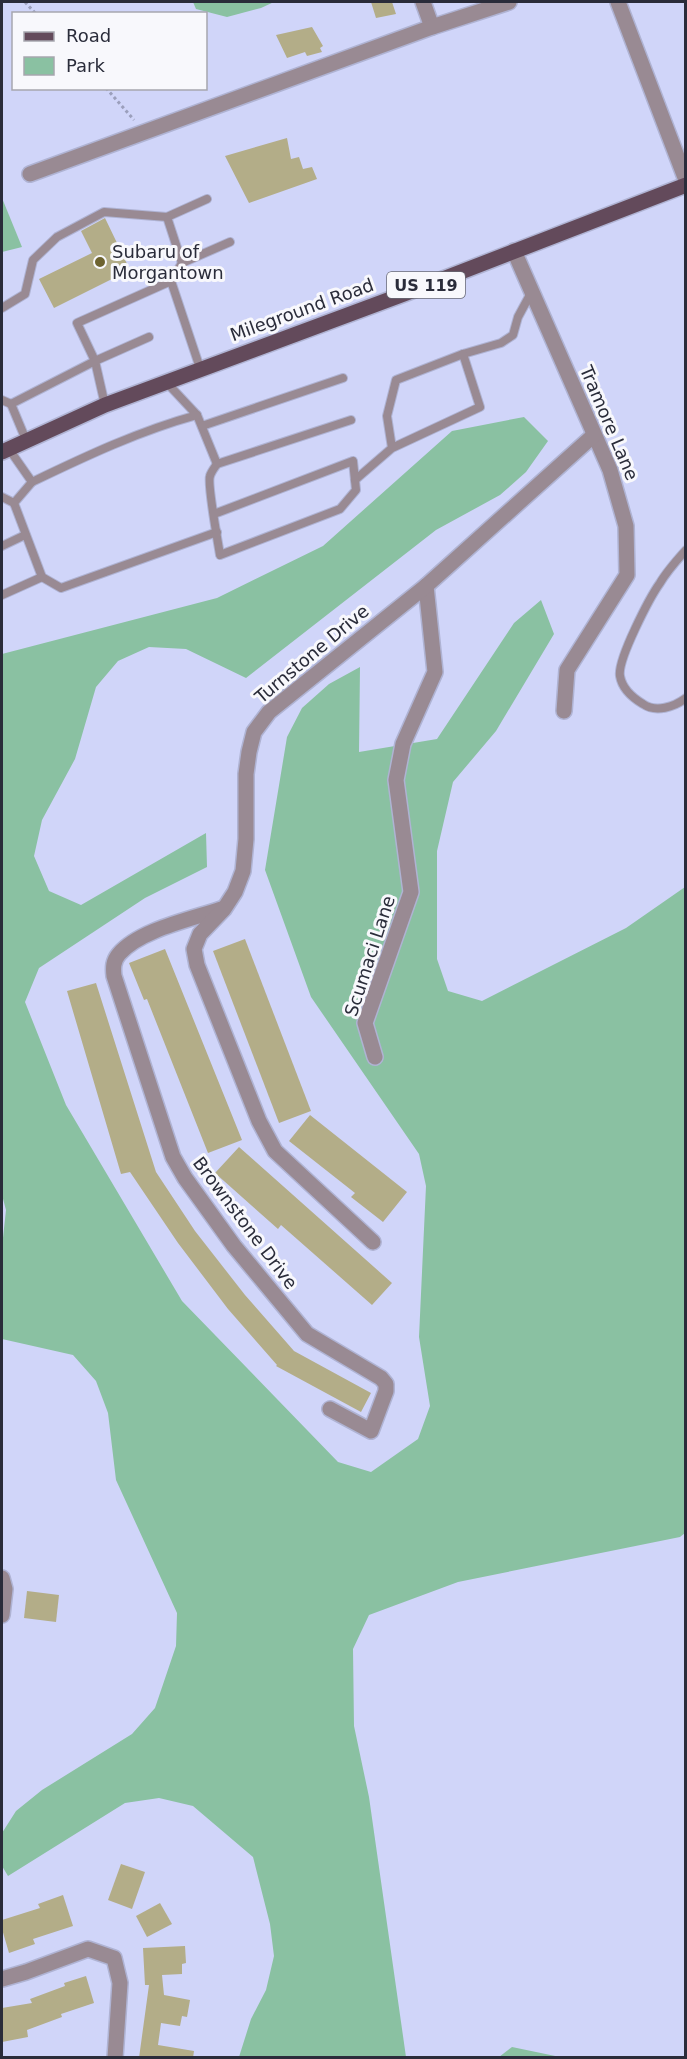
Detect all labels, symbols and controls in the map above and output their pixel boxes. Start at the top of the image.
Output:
legend [12,12,207,90]
text: Road [66,25,111,46]
text: Park [66,55,105,76]
place label: Subaru of Morgantown [112,241,224,283]
marker: Subaru of Morgantown [93,255,107,269]
road number: US 119 [387,272,465,298]
street label: Mileground Road [227,274,376,345]
street label: Tramore Lane [575,361,643,483]
street label: Turnstone Drive [250,600,373,708]
street label: Scumaci Lane [340,893,399,1019]
street label: Brownstone Drive [189,1152,302,1293]

